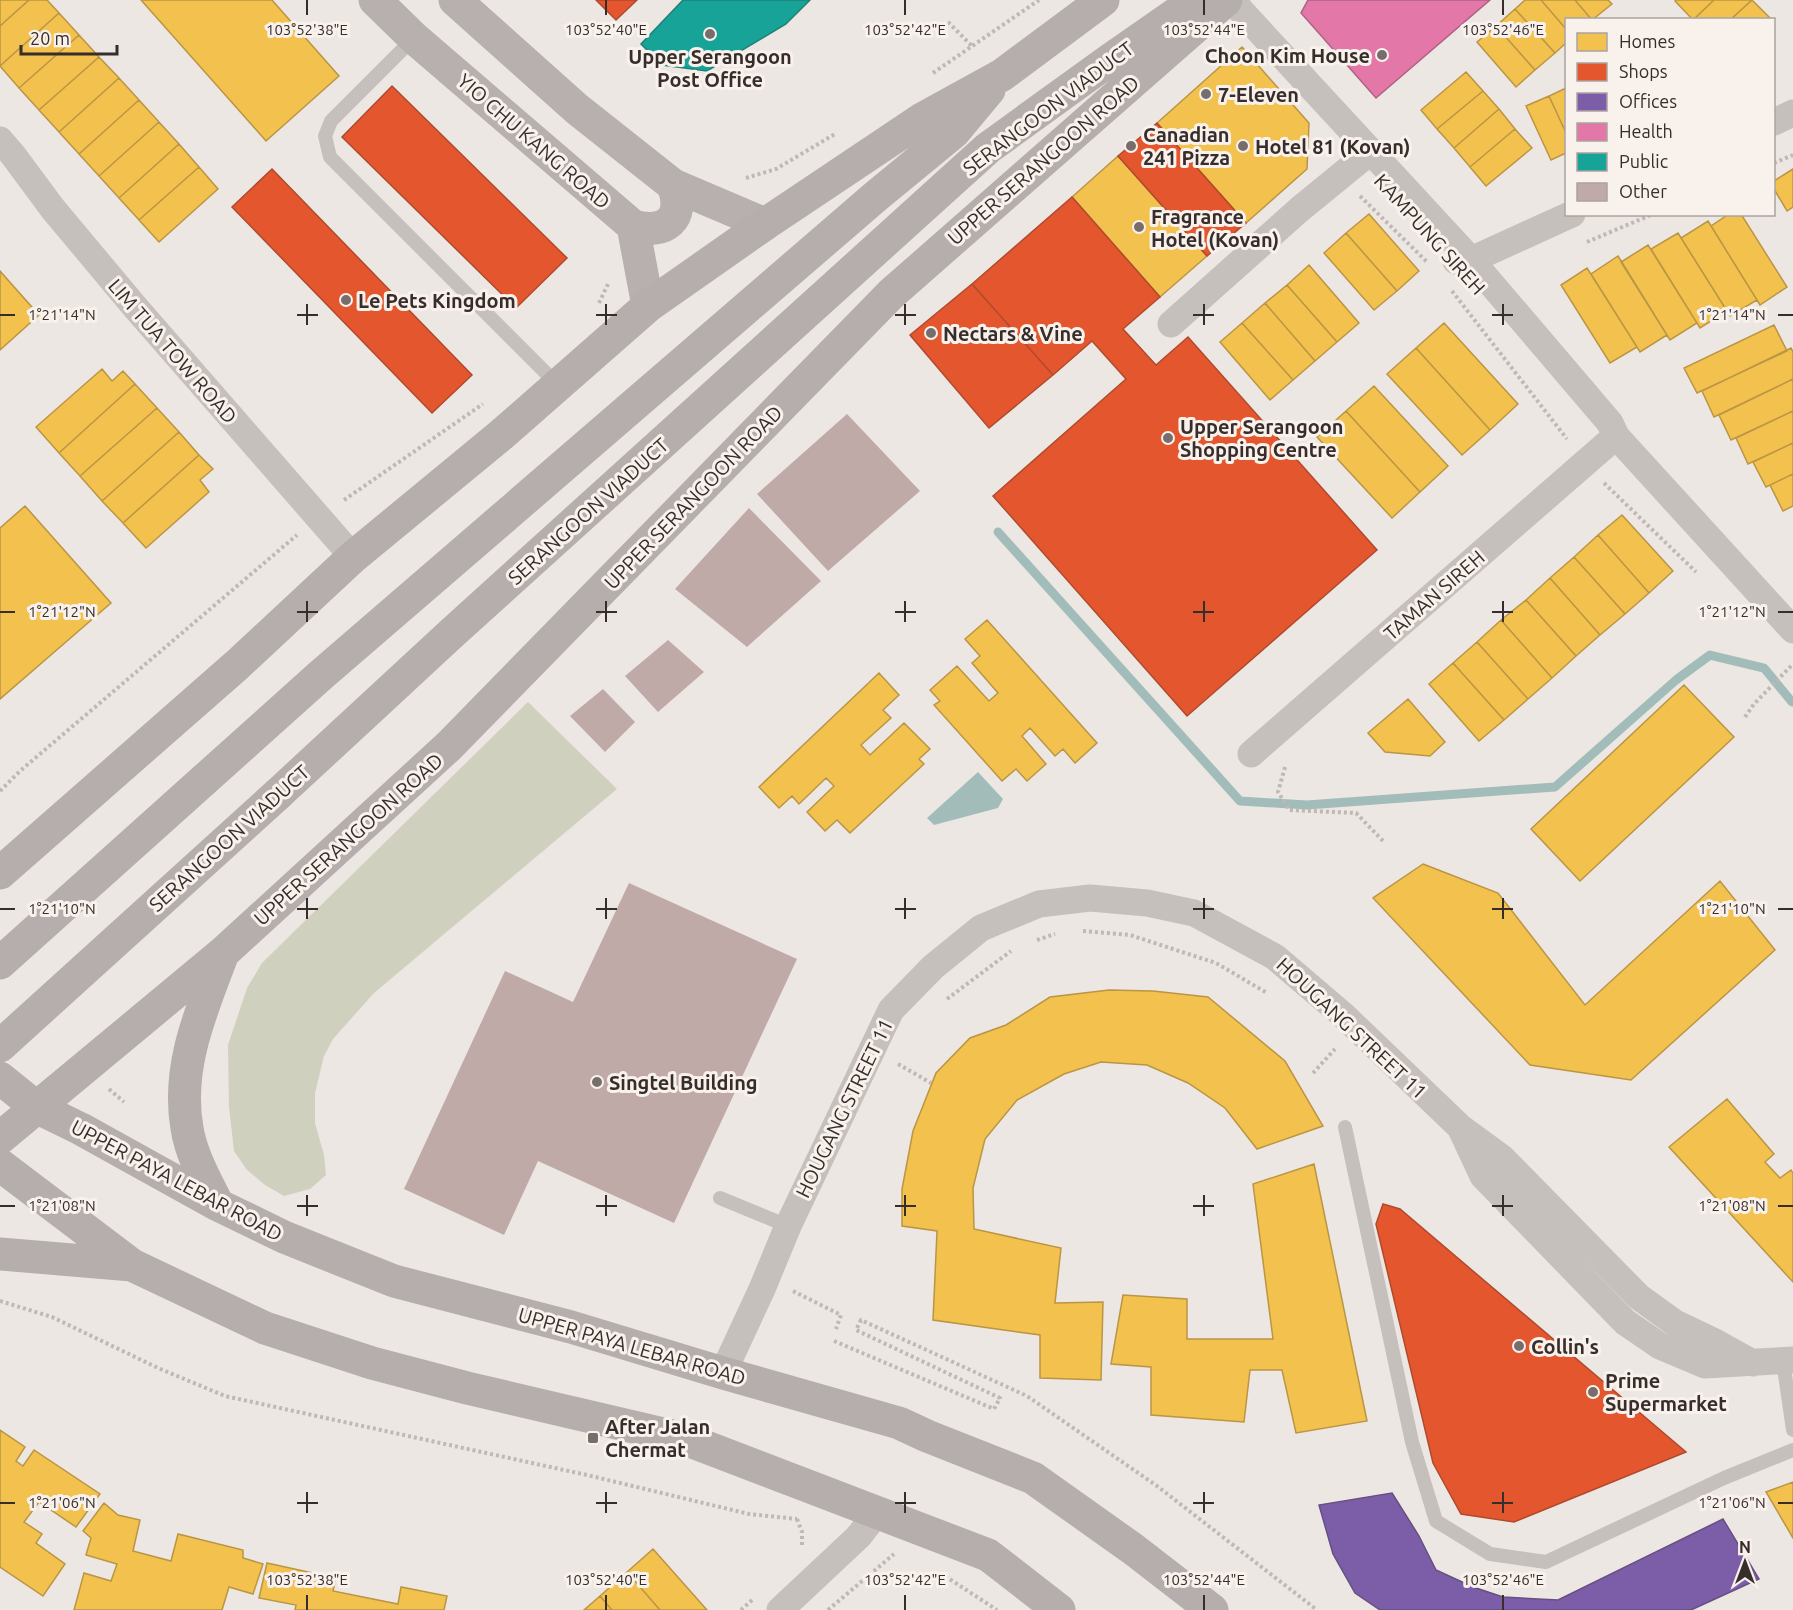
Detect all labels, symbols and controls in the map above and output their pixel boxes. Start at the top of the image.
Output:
scale bar [21,18,117,56]
legend [1565,18,1775,216]
text: 103°52'38"E [266,21,348,38]
text: 103°52'40"E [565,21,647,38]
text: 103°52'42"E [864,21,946,38]
text: 103°52'44"E [1163,21,1245,38]
text: 103°52'46"E [1462,21,1544,38]
marker: Upper Serangoon Post Office [703,27,717,41]
text: 20 m [30,28,70,48]
text: Homes [1619,31,1676,51]
street label: SERANGOON VIADUCT [958,36,1138,180]
place label: Choon Kim House [1205,44,1370,67]
place label: Upper Serangoon Post Office [628,45,792,91]
marker: Choon Kim House [1375,48,1389,62]
text: Shops [1619,61,1668,81]
street label: YIO CHU KANG ROAD [453,69,615,213]
street label: UPPER SERANGOON ROAD [943,71,1143,249]
place label: 7-Eleven [1218,83,1299,106]
marker: 7-Eleven [1199,87,1213,101]
text: Offices [1619,91,1677,111]
text: Health [1619,121,1673,141]
place label: Canadian 241 Pizza [1143,123,1230,169]
place label: Hotel 81 (Kovan) [1255,135,1410,158]
marker: Canadian 241 Pizza [1124,139,1138,153]
marker: Hotel 81 (Kovan) [1236,139,1250,153]
text: Public [1619,151,1668,171]
street label: KAMPUNG SIREH [1370,169,1490,299]
text: Other [1619,181,1667,201]
place label: Fragrance Hotel (Kovan) [1151,205,1279,251]
marker: Fragrance Hotel (Kovan) [1132,220,1146,234]
street label: LIM TUA TOW ROAD [104,274,242,428]
place label: Le Pets Kingdom [358,289,516,312]
marker: Le Pets Kingdom [339,293,353,307]
text: 1°21'14"N [28,306,96,323]
text: 1°21'14"N [1698,306,1766,323]
place label: Nectars & Vine [943,322,1083,345]
marker: Nectars & Vine [924,326,938,340]
street label: UPPER SERANGOON ROAD [599,401,787,593]
place label: Upper Serangoon Shopping Centre [1180,415,1344,461]
marker: Upper Serangoon Shopping Centre [1161,431,1175,445]
street label: SERANGOON VIADUCT [503,433,673,589]
street label: TAMAN SIREH [1379,545,1489,645]
text: 1°21'12"N [28,603,96,620]
text: 1°21'12"N [1698,603,1766,620]
street label: UPPER SERANGOON ROAD [249,748,447,930]
street label: SERANGOON VIADUCT [144,760,314,916]
text: 1°21'10"N [28,900,96,917]
text: 1°21'10"N [1698,900,1766,917]
street label: HOUGANG STREET 11 [1272,953,1432,1103]
street label: HOUGANG STREET 11 [791,1015,897,1201]
place label: Singtel Building [609,1071,758,1094]
marker: Singtel Building [590,1075,604,1089]
street label: UPPER PAYA LEBAR ROAD [68,1115,286,1245]
text: 1°21'08"N [28,1197,96,1214]
text: 1°21'08"N [1698,1197,1766,1214]
street label: UPPER PAYA LEBAR ROAD [516,1303,748,1389]
place label: Collin's [1531,1335,1599,1358]
marker: Collin's [1512,1339,1526,1353]
place label: Prime Supermarket [1605,1369,1727,1415]
marker: Prime Supermarket [1586,1385,1600,1399]
place label: After Jalan Chermat [605,1415,710,1461]
marker: After Jalan Chermat [586,1431,600,1445]
text: 1°21'06"N [28,1494,96,1511]
text: 1°21'06"N [1698,1494,1766,1511]
north arrow [1715,1532,1775,1592]
text: N [1739,1538,1751,1556]
text: 103°52'38"E [266,1571,348,1588]
text: 103°52'40"E [565,1571,647,1588]
text: 103°52'42"E [864,1571,946,1588]
text: 103°52'44"E [1163,1571,1245,1588]
text: 103°52'46"E [1462,1571,1544,1588]

